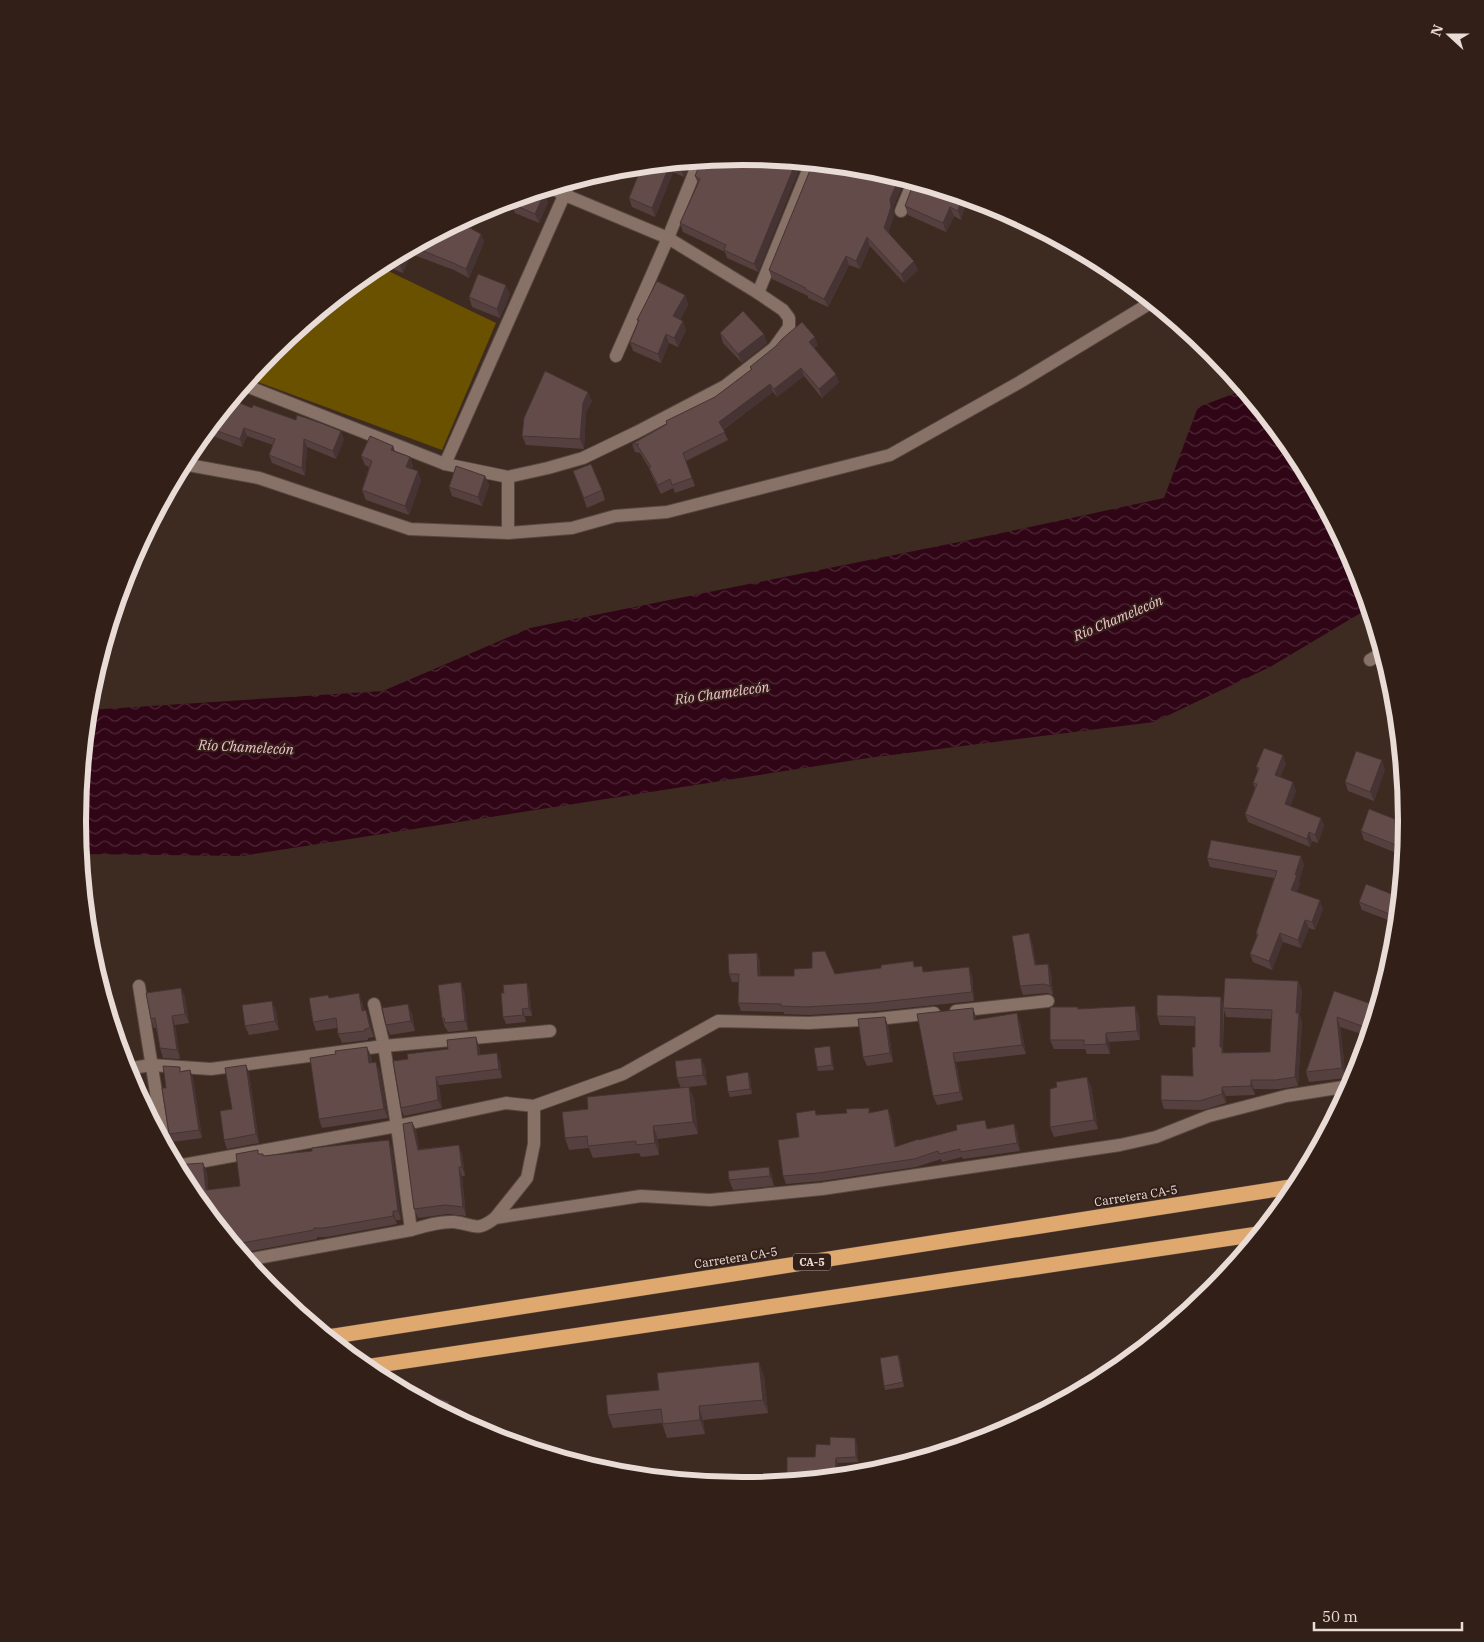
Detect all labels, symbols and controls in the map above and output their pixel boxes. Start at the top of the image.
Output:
north arrow [1424,10,1474,60]
text: N [1426,22,1447,39]
water label: Río Chamelecón [1070,591,1165,645]
water label: Río Chamelecón [673,677,771,709]
water label: Río Chamelecón [197,735,294,758]
street label: Carretera CA-5 [1093,1182,1179,1209]
street label: Carretera CA-5 [693,1244,779,1271]
road number: CA-5 [793,1254,831,1270]
scale bar [1314,1600,1462,1632]
text: 50 m [1322,1607,1358,1626]

